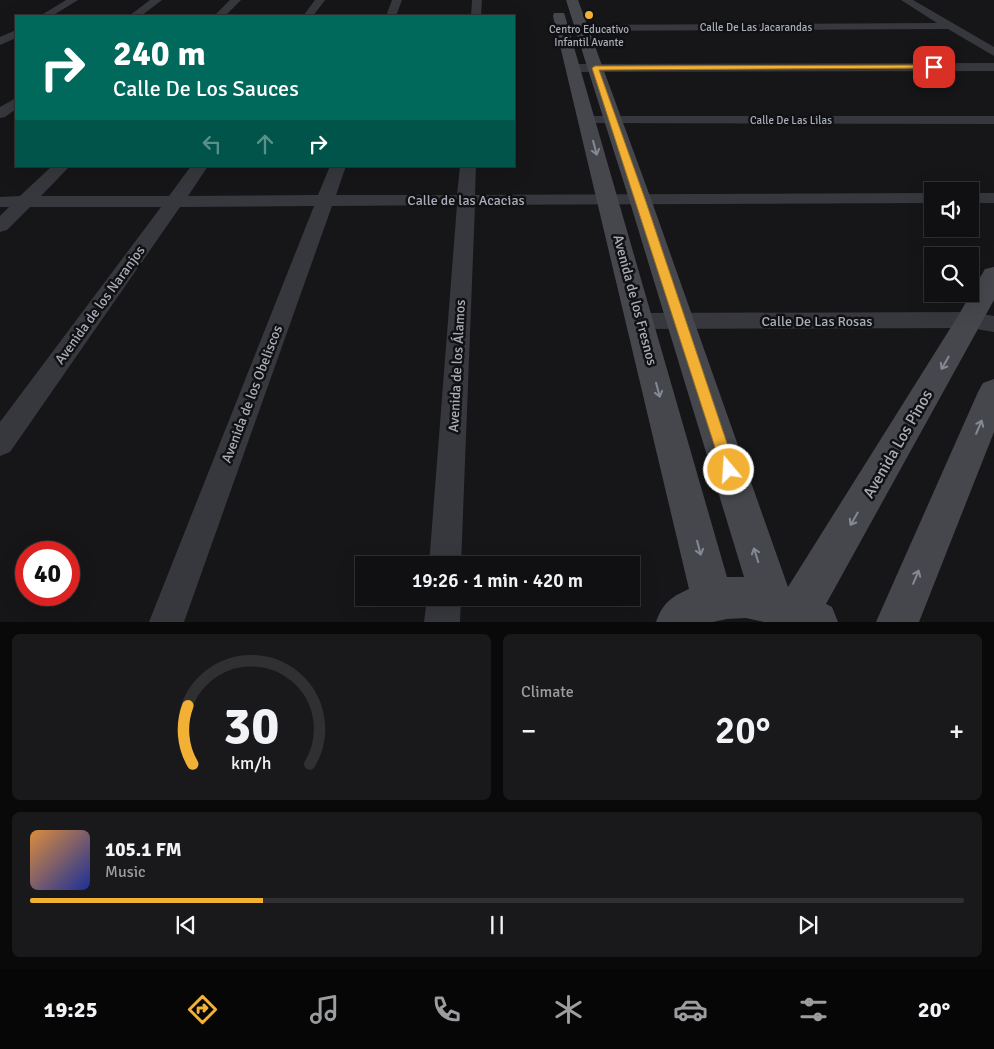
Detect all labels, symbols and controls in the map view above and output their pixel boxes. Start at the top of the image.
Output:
marker: Centro Educativo Infantil Avante [583,9,595,21]
street label: Calle De Las Jacarandas [700,21,812,34]
place label: Centro Educativo Infantil Avante [549,23,629,49]
text: 240 m [113,32,206,75]
icon: right [30,35,95,100]
pin [913,46,955,88]
icon: arrive [920,53,948,81]
text: Calle De Los Sauces [113,75,299,102]
street label: Calle De Las Lilas [750,114,832,127]
icon: left [198,130,226,158]
icon: ahead [251,130,279,158]
icon: right [304,130,332,158]
one-way arrow [591,140,600,156]
map controls [924,182,979,302]
button: sound [924,182,979,237]
street label: Calle de las Acacias [407,192,525,209]
street label: Avenida de los Fresnos [609,233,661,367]
street label: Avenida de los Naranjos [51,242,149,368]
button: search [924,247,979,302]
street label: Avenida de los Álamos [445,299,469,433]
street label: Calle De Las Rosas [762,313,872,330]
street label: Avenida de los Obeliscos [218,323,286,465]
one-way arrow [939,356,949,370]
one-way arrow [654,382,663,398]
street label: Avenida Los Pinos [859,386,937,502]
one-way arrow [975,420,985,435]
position arrow [702,443,754,495]
one-way arrow [848,511,858,525]
one-way arrow [695,539,704,555]
speed limit sign: 40 [15,541,80,606]
one-way arrow [751,547,761,563]
text: 19:26 · 1 min · 420 m [412,569,583,593]
one-way arrow [912,570,922,585]
text: Climate [521,682,574,702]
text: 30 [223,694,280,758]
text: 20° [715,707,770,754]
text: − [521,714,536,748]
text: + [949,714,964,748]
text: km/h [231,752,272,774]
text: 105.1 FM [105,838,182,862]
text: Music [105,862,146,882]
icon: previous [172,911,200,939]
icon: pause [483,911,511,939]
icon: next [794,911,822,939]
icon: directions [185,992,220,1027]
icon: music [307,992,342,1027]
icon: phone [429,992,464,1027]
icon: climate [551,992,586,1027]
icon: car [673,992,708,1027]
icon: filters [796,992,831,1027]
text: 19:25 [44,996,98,1023]
text: 20° [918,996,950,1023]

